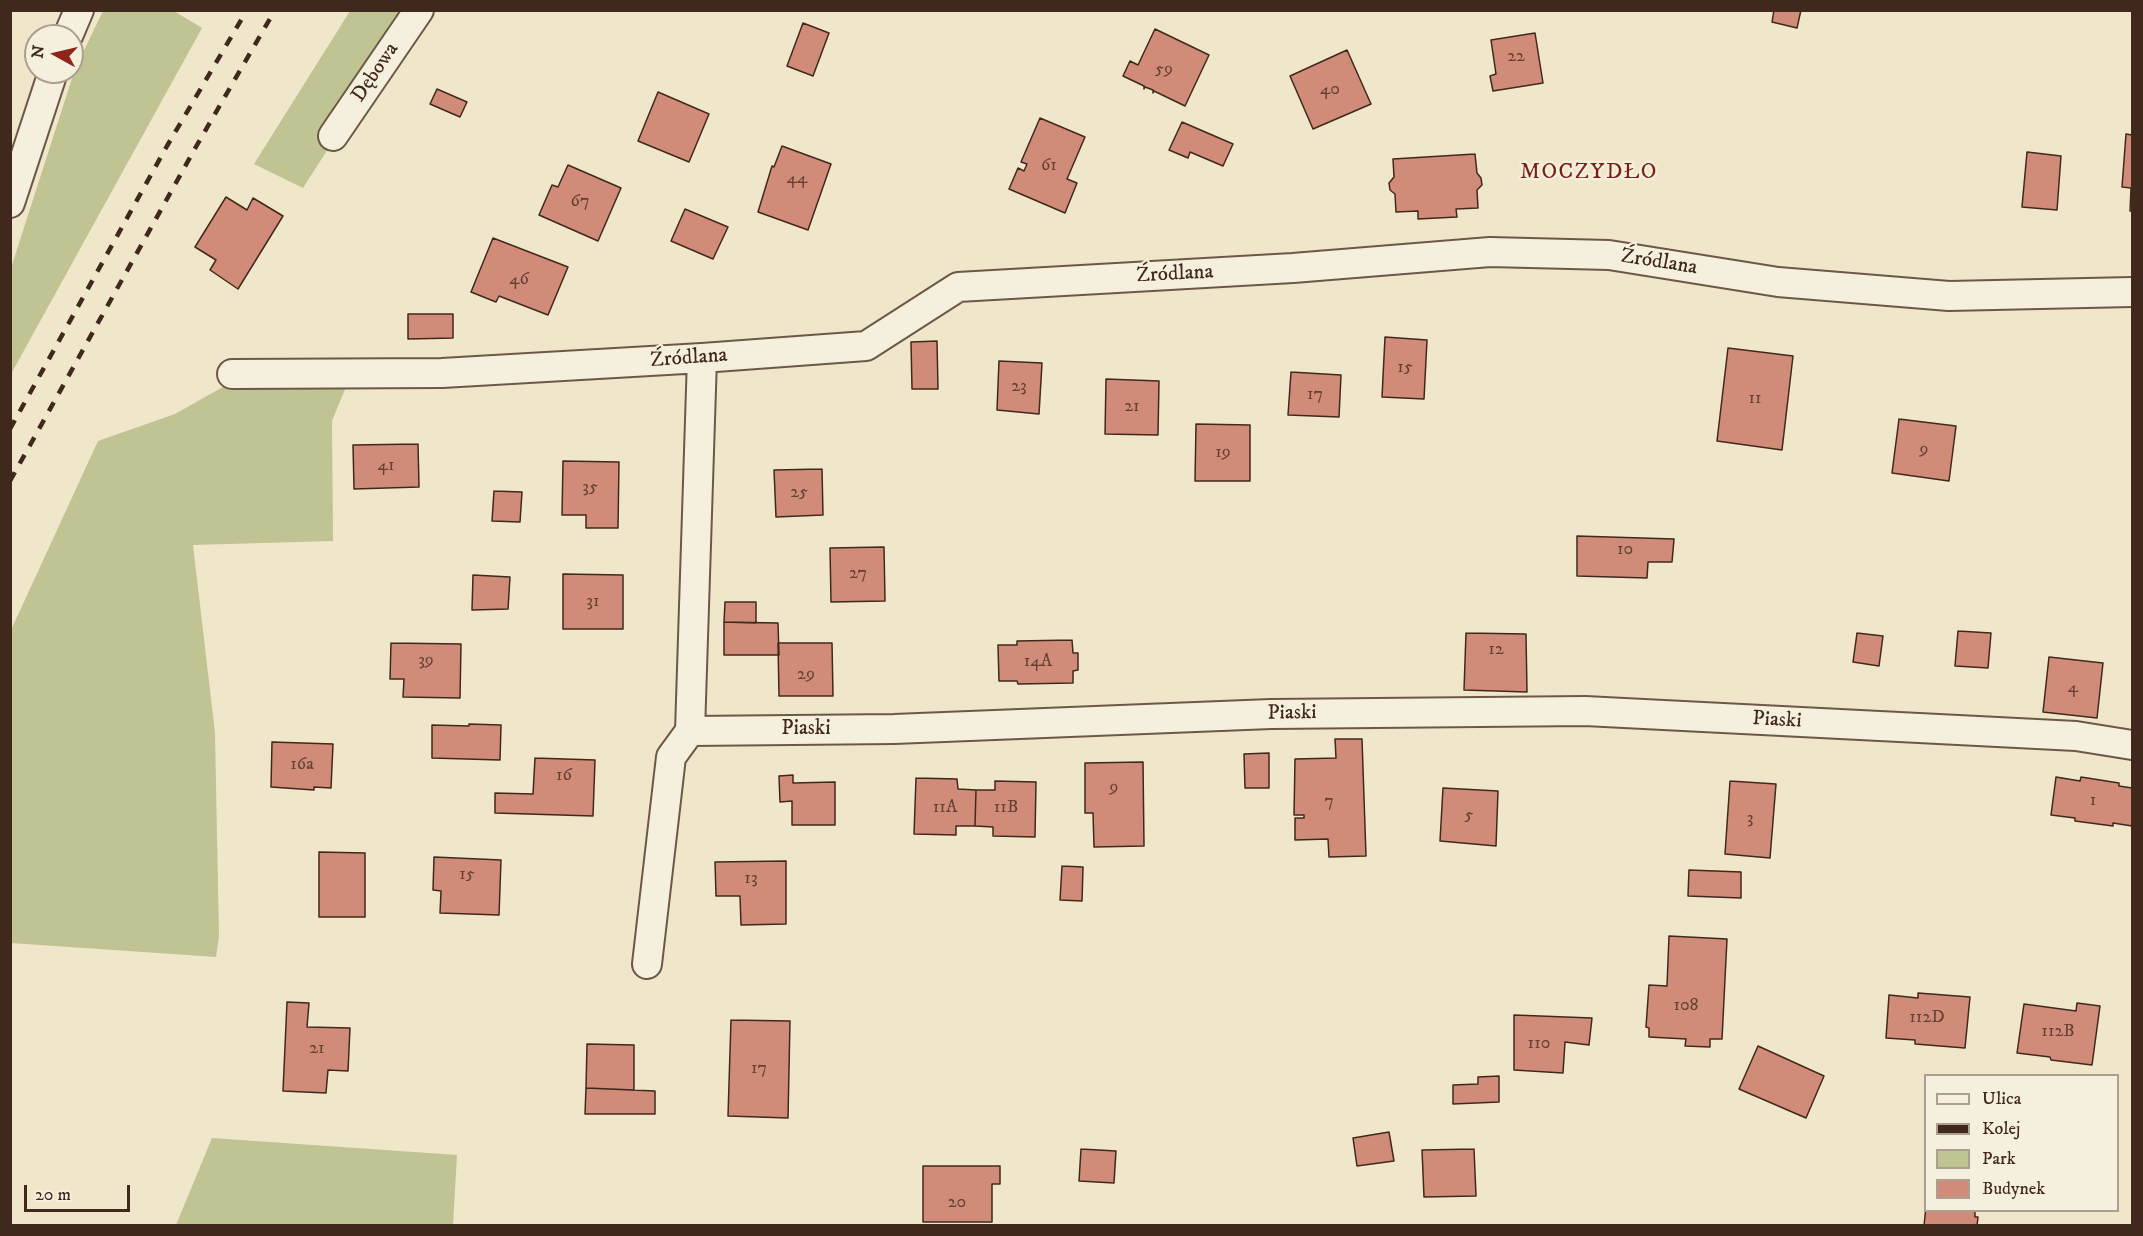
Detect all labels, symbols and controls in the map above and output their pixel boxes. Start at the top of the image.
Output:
north arrow [24,24,84,84]
street label: Dębowa [347,38,405,108]
text: N [27,44,49,60]
house number: 22 [1507,46,1525,68]
house number: 59 [1155,59,1173,81]
house number: 40 [1320,79,1340,101]
house number: 61 [1041,155,1057,177]
district label: MOCZYDŁO [1520,160,1658,186]
house number: 44 [787,168,807,190]
house number: 67 [571,191,589,213]
street label: Źródlana [1619,245,1699,281]
street label: Źródlana [1136,260,1214,290]
house number: 46 [509,269,529,291]
street label: Źródlana [650,344,728,374]
house number: 15 [1397,357,1413,379]
house number: 23 [1011,376,1027,398]
house number: 17 [1307,384,1323,406]
house number: 11 [1748,388,1762,410]
house number: 21 [1124,396,1140,418]
house number: 9 [1920,439,1928,461]
house number: 19 [1215,442,1231,464]
house number: 41 [378,455,394,477]
house number: 35 [582,477,598,499]
house number: 25 [790,482,808,504]
house number: 10 [1617,539,1633,561]
house number: 27 [849,563,867,585]
house number: 31 [586,591,600,613]
house number: 12 [1488,639,1504,661]
house number: 39 [418,650,434,672]
house number: 14A [1024,651,1052,673]
house number: 29 [797,664,815,686]
house number: 4 [2068,677,2078,699]
street label: Piaski [1267,701,1317,727]
street label: Piaski [1752,707,1802,735]
street label: Piaski [781,717,831,743]
house number: 16a [290,754,314,776]
house number: 16 [556,765,572,787]
house number: 9 [1110,777,1118,799]
house number: 1 [2090,790,2096,812]
house number: 7 [1324,791,1334,813]
house number: 11A [933,797,957,819]
house number: 11B [994,797,1018,819]
house number: 5 [1465,805,1473,827]
house number: 3 [1747,808,1753,830]
house number: 15 [459,864,475,886]
house number: 13 [744,868,758,890]
house number: 108 [1673,995,1699,1017]
house number: 112D [1909,1007,1945,1029]
house number: 112B [2041,1021,2075,1043]
house number: 110 [1528,1033,1550,1055]
house number: 21 [309,1038,325,1060]
house number: 17 [751,1058,767,1080]
legend [1924,1074,2119,1212]
text: Ulica [1982,1088,2021,1110]
text: Kolej [1982,1118,2020,1140]
text: Park [1982,1148,2016,1170]
scale bar [27,1173,134,1211]
text: Budynek [1982,1178,2045,1200]
text: 20 m [35,1184,71,1206]
house number: 20 [948,1192,966,1214]

